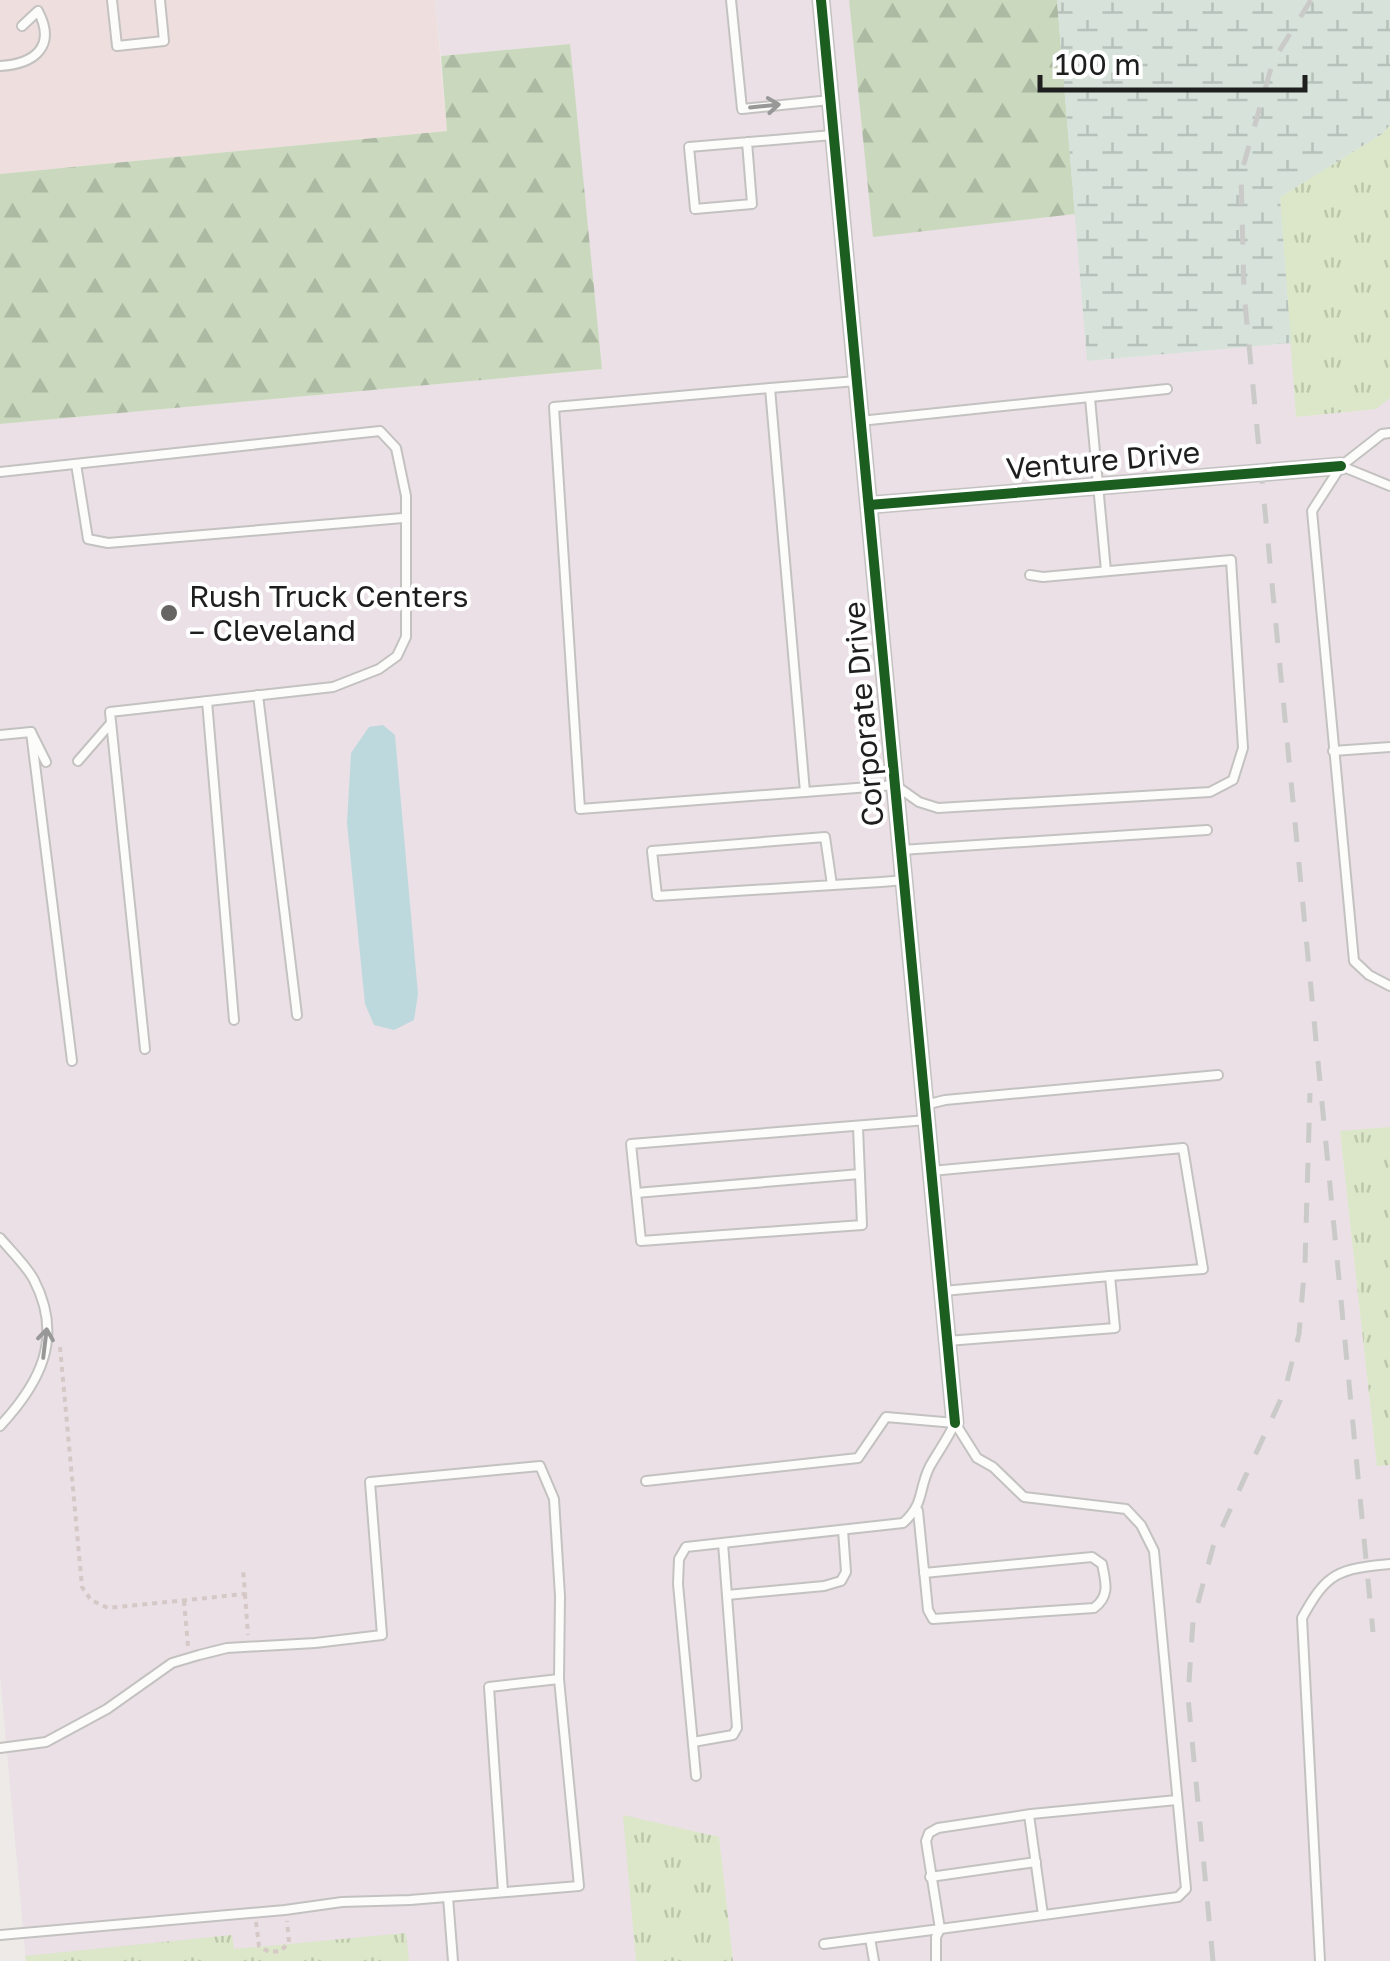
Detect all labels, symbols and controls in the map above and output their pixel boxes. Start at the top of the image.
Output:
scale bar [1040,30,1305,92]
text: 100 m [1055,46,1141,82]
one-way arrow [749,97,781,116]
street label: Venture Drive [1004,434,1202,486]
place label: Rush Truck Centers – Cleveland [189,578,468,648]
street label: Corporate Drive [835,600,891,828]
marker: Rush Truck Centers – Cleveland [158,602,180,624]
one-way arrow [36,1327,55,1360]

